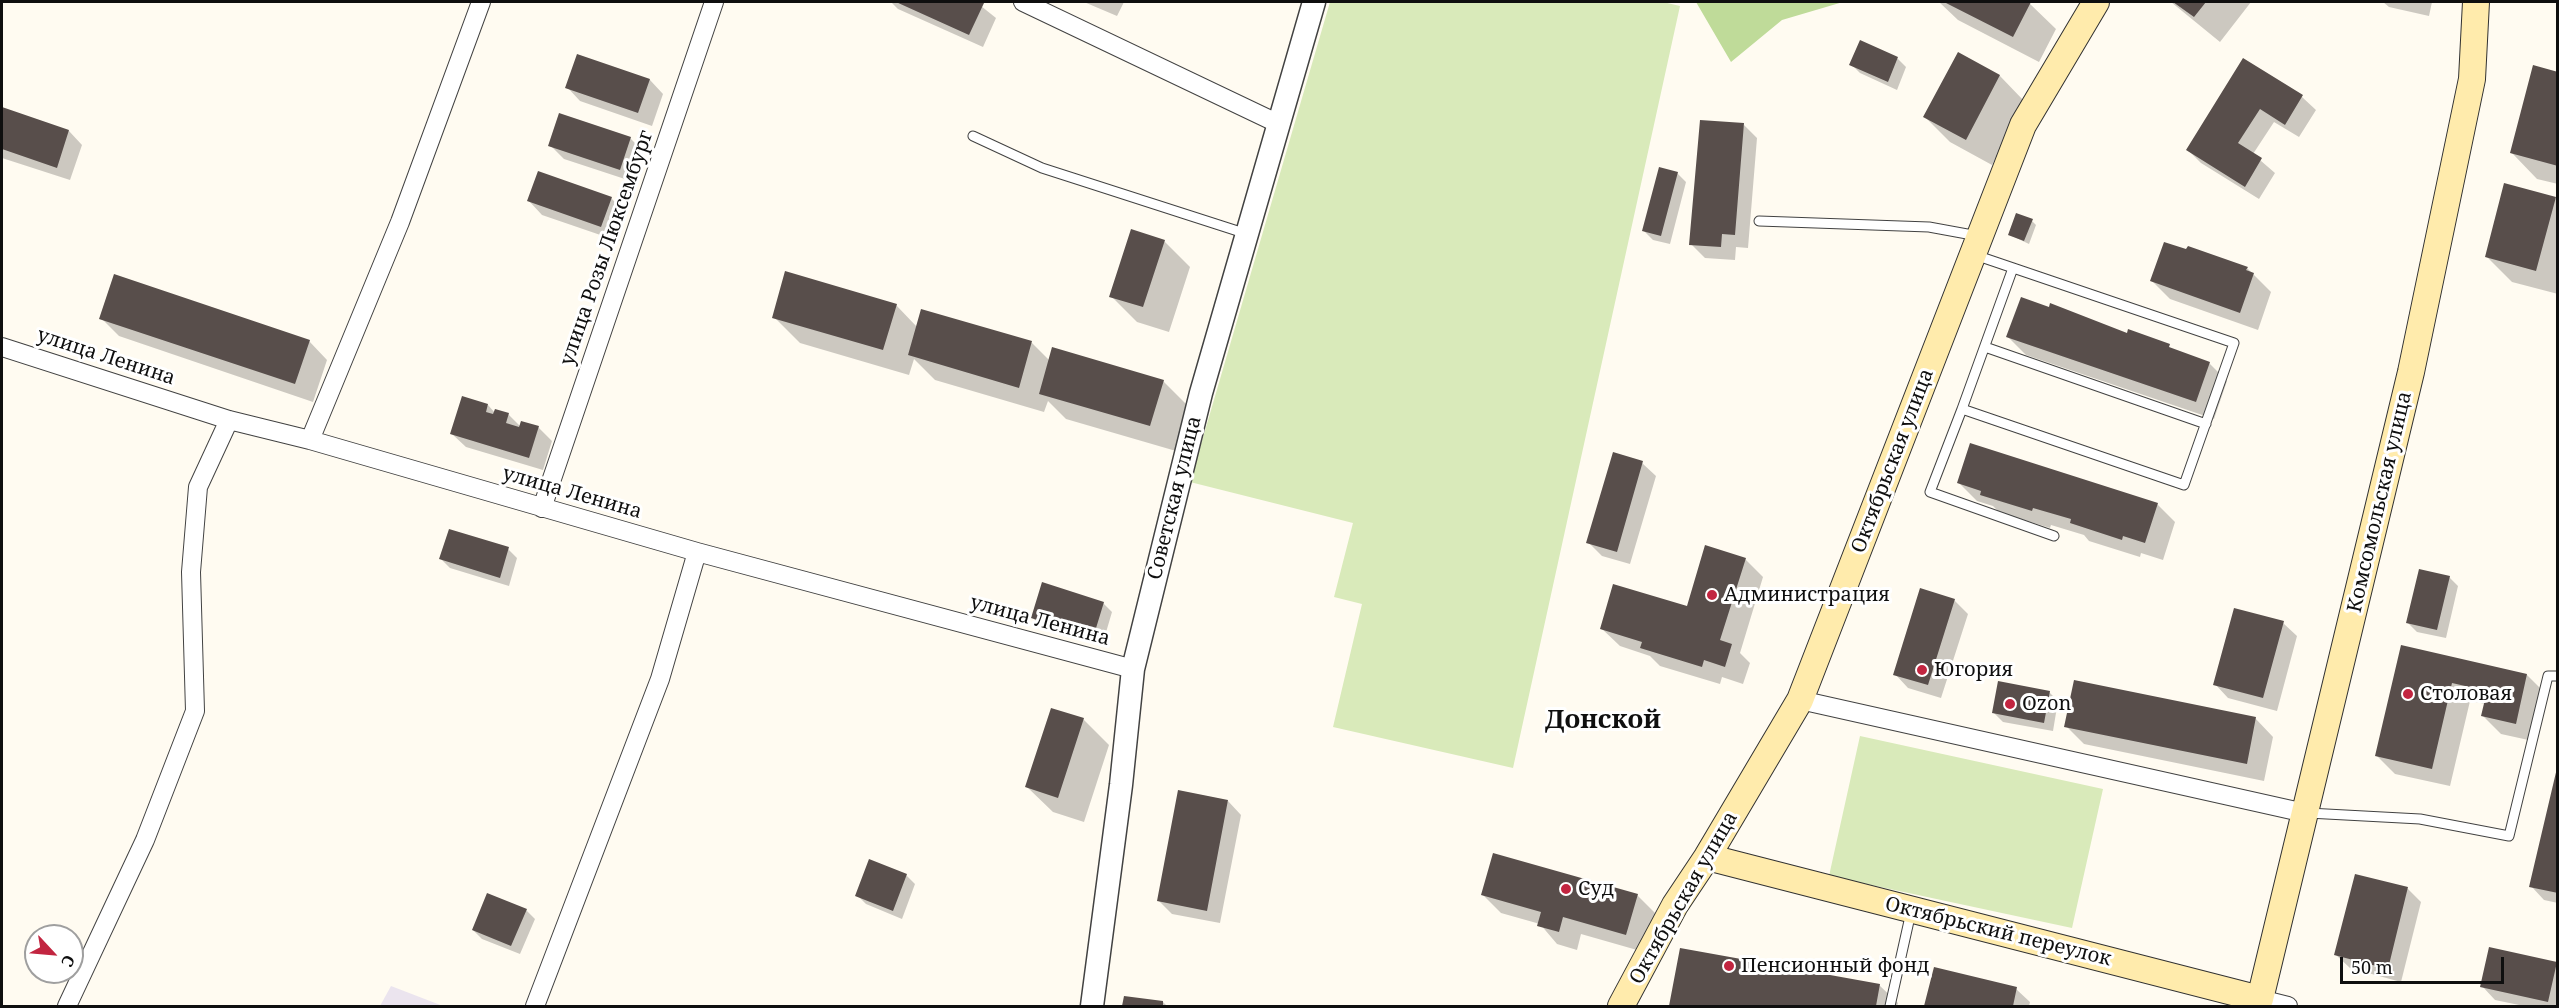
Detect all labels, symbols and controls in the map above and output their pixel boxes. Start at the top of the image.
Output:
street label: улица Розы Люксембург [555,127,659,369]
street label: улица Ленина [34,323,178,391]
street label: Октябрьская улица [1847,366,1939,556]
street label: Комсомольская улица [2343,389,2417,615]
street label: Советская улица [1143,414,1207,582]
street label: улица Ленина [499,462,645,524]
place label: Администрация [1724,583,1890,607]
marker: Администрация [1705,588,1719,602]
street label: улица Ленина [967,591,1113,651]
place label: Югория [1934,658,2013,682]
marker: Югория [1915,663,1929,677]
place label: Столовая [2420,682,2512,706]
marker: Столовая [2401,687,2415,701]
place label: Ozon [2022,692,2071,716]
marker: Ozon [2003,697,2017,711]
district label: Донской [1545,705,1661,737]
street label: Октябрьская улица [1625,807,1743,989]
place label: Суд [1578,877,1614,901]
marker: Суд [1559,882,1573,896]
street label: Октябрьский переулок [1883,892,2113,972]
north arrow [24,924,84,984]
scale bar [2343,945,2506,983]
text: С [56,951,81,971]
place label: Пенсионный фонд [1741,954,1929,978]
text: 50 m [2351,955,2393,979]
marker: Пенсионный фонд [1722,959,1736,973]

